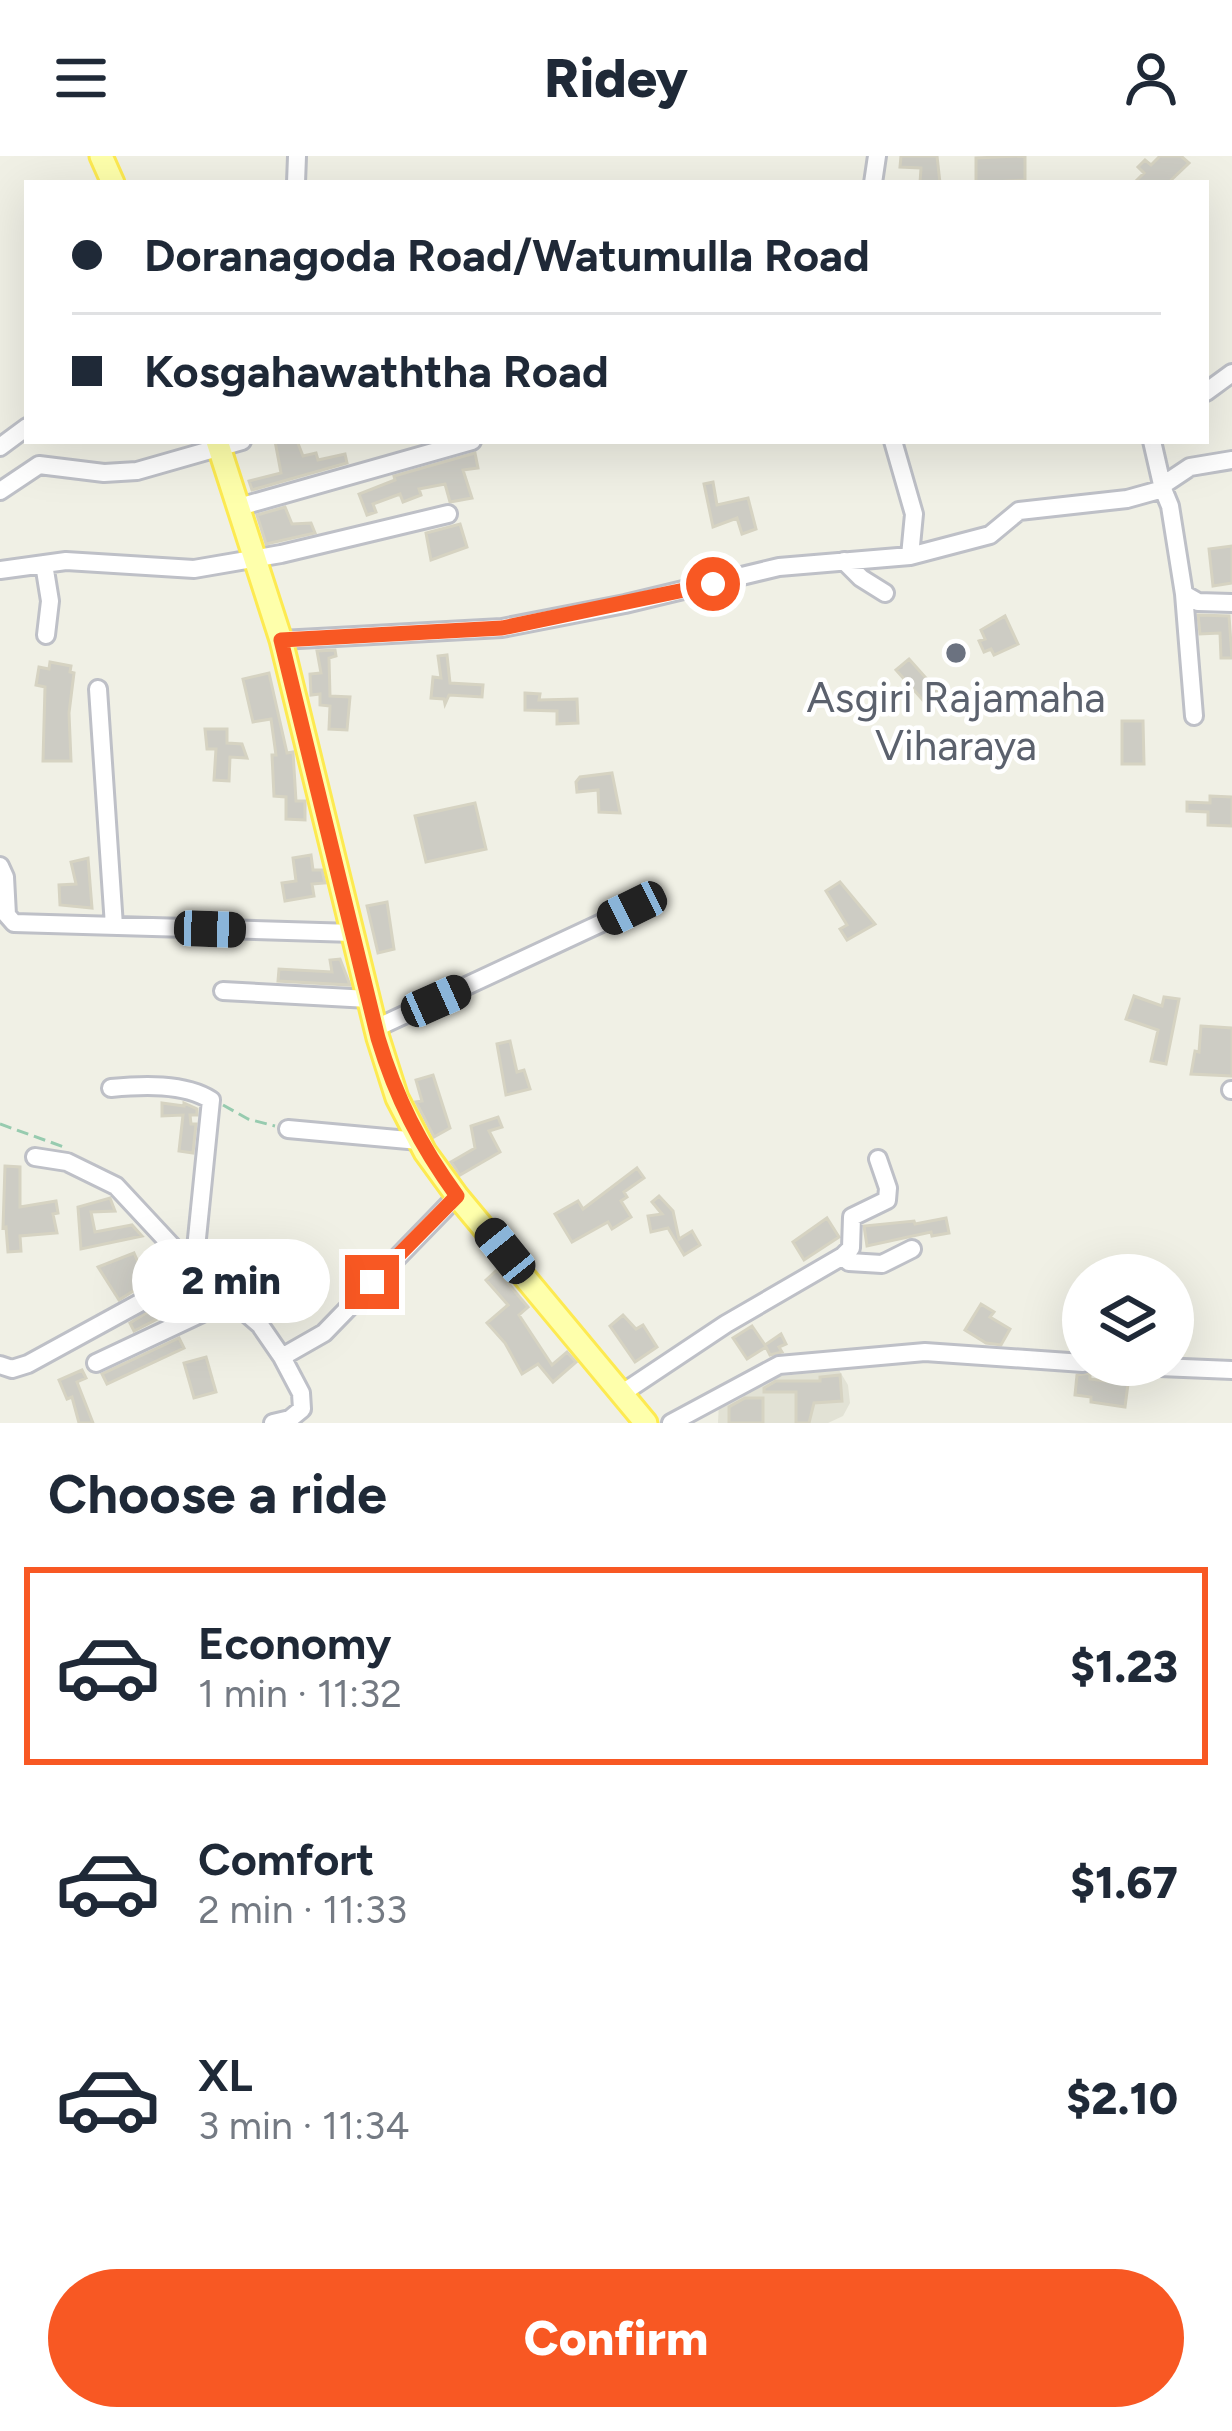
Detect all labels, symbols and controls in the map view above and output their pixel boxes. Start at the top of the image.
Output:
icon: menu [48,45,114,111]
icon: person [1118,45,1184,111]
text: Ridey [544,46,688,111]
text: Doranagoda Road/Watumulla Road [144,228,870,282]
text: Kosgahawaththa Road [144,344,609,398]
route start [686,557,740,611]
marker: Asgiri Rajamaha Viharaya [943,640,969,666]
place label: Asgiri Rajamaha Viharaya [806,672,1106,771]
car [592,876,672,940]
car [173,910,247,948]
car [396,970,476,1032]
car [468,1212,542,1290]
callout: 2 min [132,1240,330,1324]
map controls [1062,1254,1194,1386]
button: layers [1062,1254,1194,1386]
route end [345,1255,399,1309]
text: 2 min [181,1257,281,1304]
text: Choose a ride [48,1462,387,1527]
icon: car [54,1612,162,1720]
text: Economy [198,1616,391,1670]
text: $1.23 [1070,1639,1178,1693]
text: 1 min · 11:32 [198,1670,402,1717]
icon: car [54,1828,162,1936]
text: Comfort [198,1832,374,1886]
text: $1.67 [1070,1855,1178,1909]
text: 2 min · 11:33 [198,1886,407,1933]
icon: car [54,2044,162,2152]
text: XL [198,2048,253,2102]
text: $2.10 [1066,2071,1178,2125]
text: 3 min · 11:34 [198,2102,410,2149]
button: Confirm [48,2269,1184,2407]

